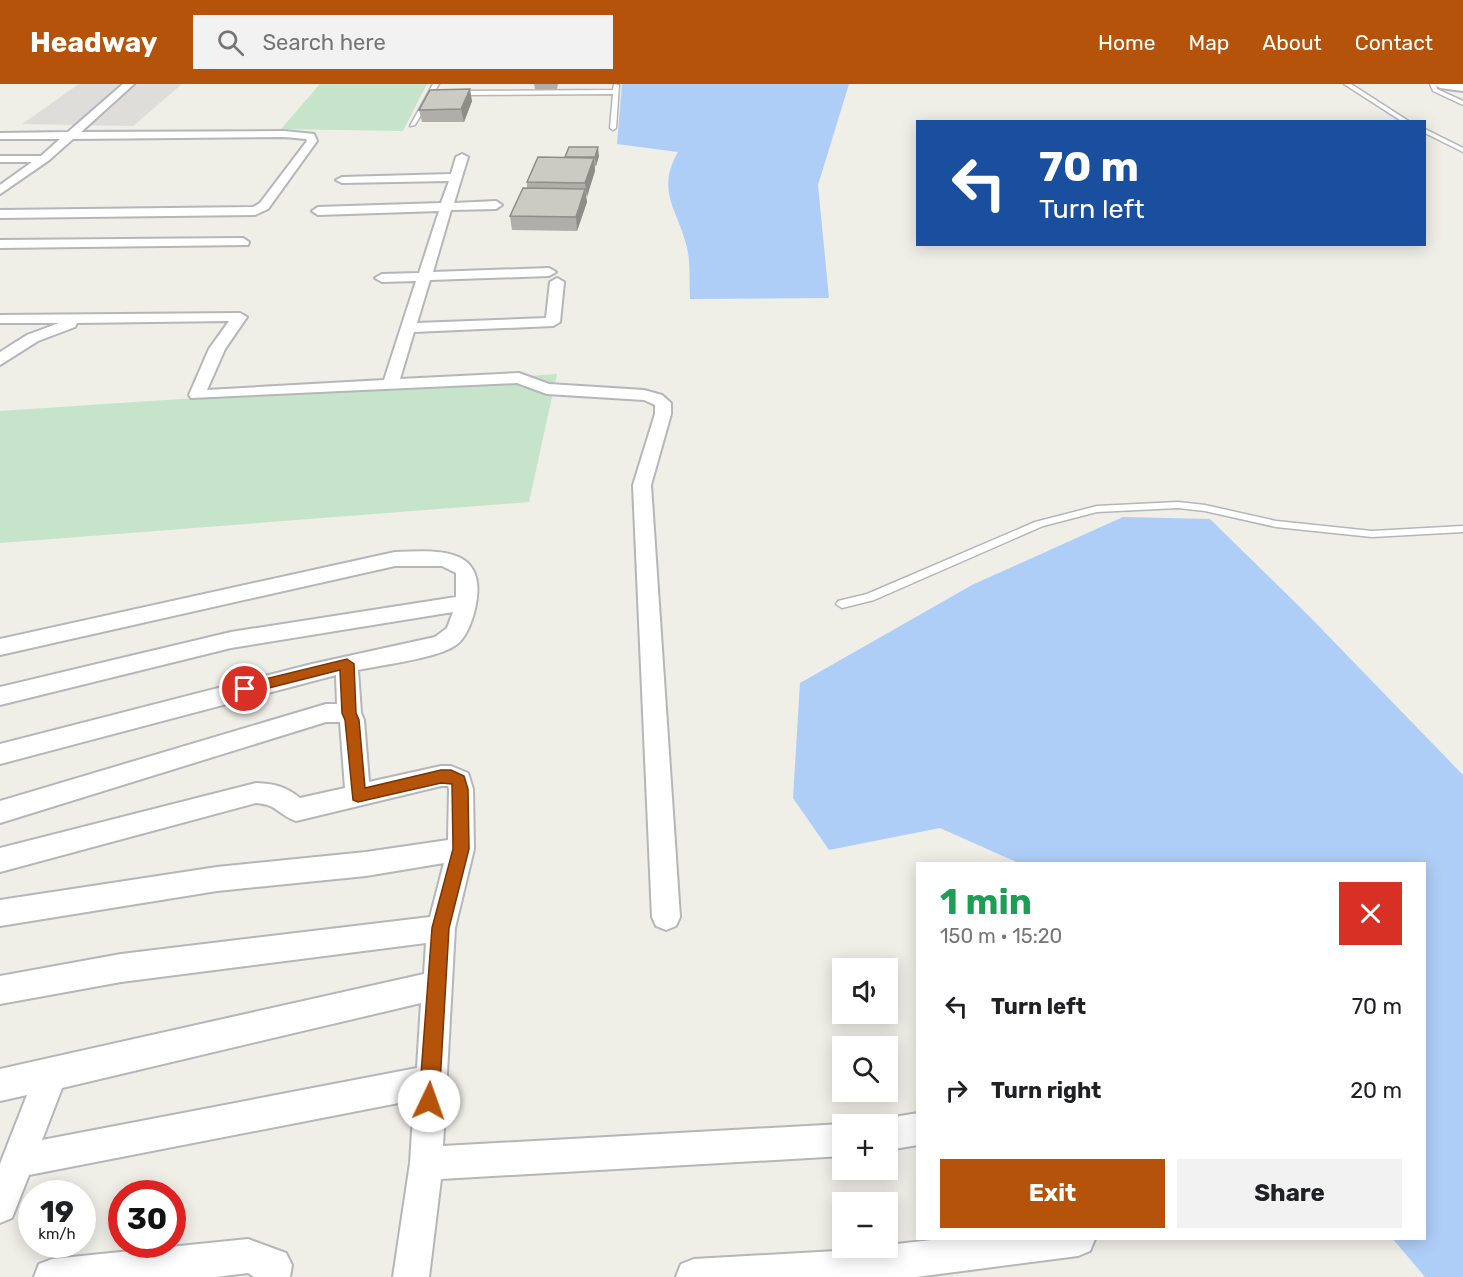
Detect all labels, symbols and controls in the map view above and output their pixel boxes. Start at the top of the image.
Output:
search box [193,15,613,69]
text: Headway [30,26,157,59]
icon: search [214,26,247,59]
text: Search here [262,29,386,56]
text: Home [1098,30,1155,55]
text: Map [1188,30,1229,55]
text: About [1262,30,1322,55]
text: Contact [1355,30,1433,55]
text: 70 m [1039,142,1139,192]
icon: left [940,144,1018,222]
text: Turn left [1039,193,1144,225]
pin [219,663,270,714]
icon: arrive [228,672,261,705]
text: 1 min [940,880,1032,923]
button: close [1339,882,1402,945]
text: 150 m · 15:20 [940,924,1062,948]
map controls [832,958,898,1258]
button: sound [832,958,898,1024]
icon: left [940,990,973,1023]
text: Turn left [991,993,1086,1020]
text: 70 m [1352,993,1402,1020]
button: search [832,1036,898,1102]
position arrow [397,1069,461,1133]
icon: right [940,1074,973,1107]
text: Turn right [991,1077,1101,1104]
text: 20 m [1350,1077,1402,1104]
button: + [832,1114,898,1180]
button: Exit [940,1159,1165,1228]
button: Share [1177,1159,1402,1228]
speed limit sign: 30 [108,1180,186,1258]
button: − [832,1192,898,1258]
text: 19 [40,1194,74,1230]
text: km/h [38,1225,76,1243]

